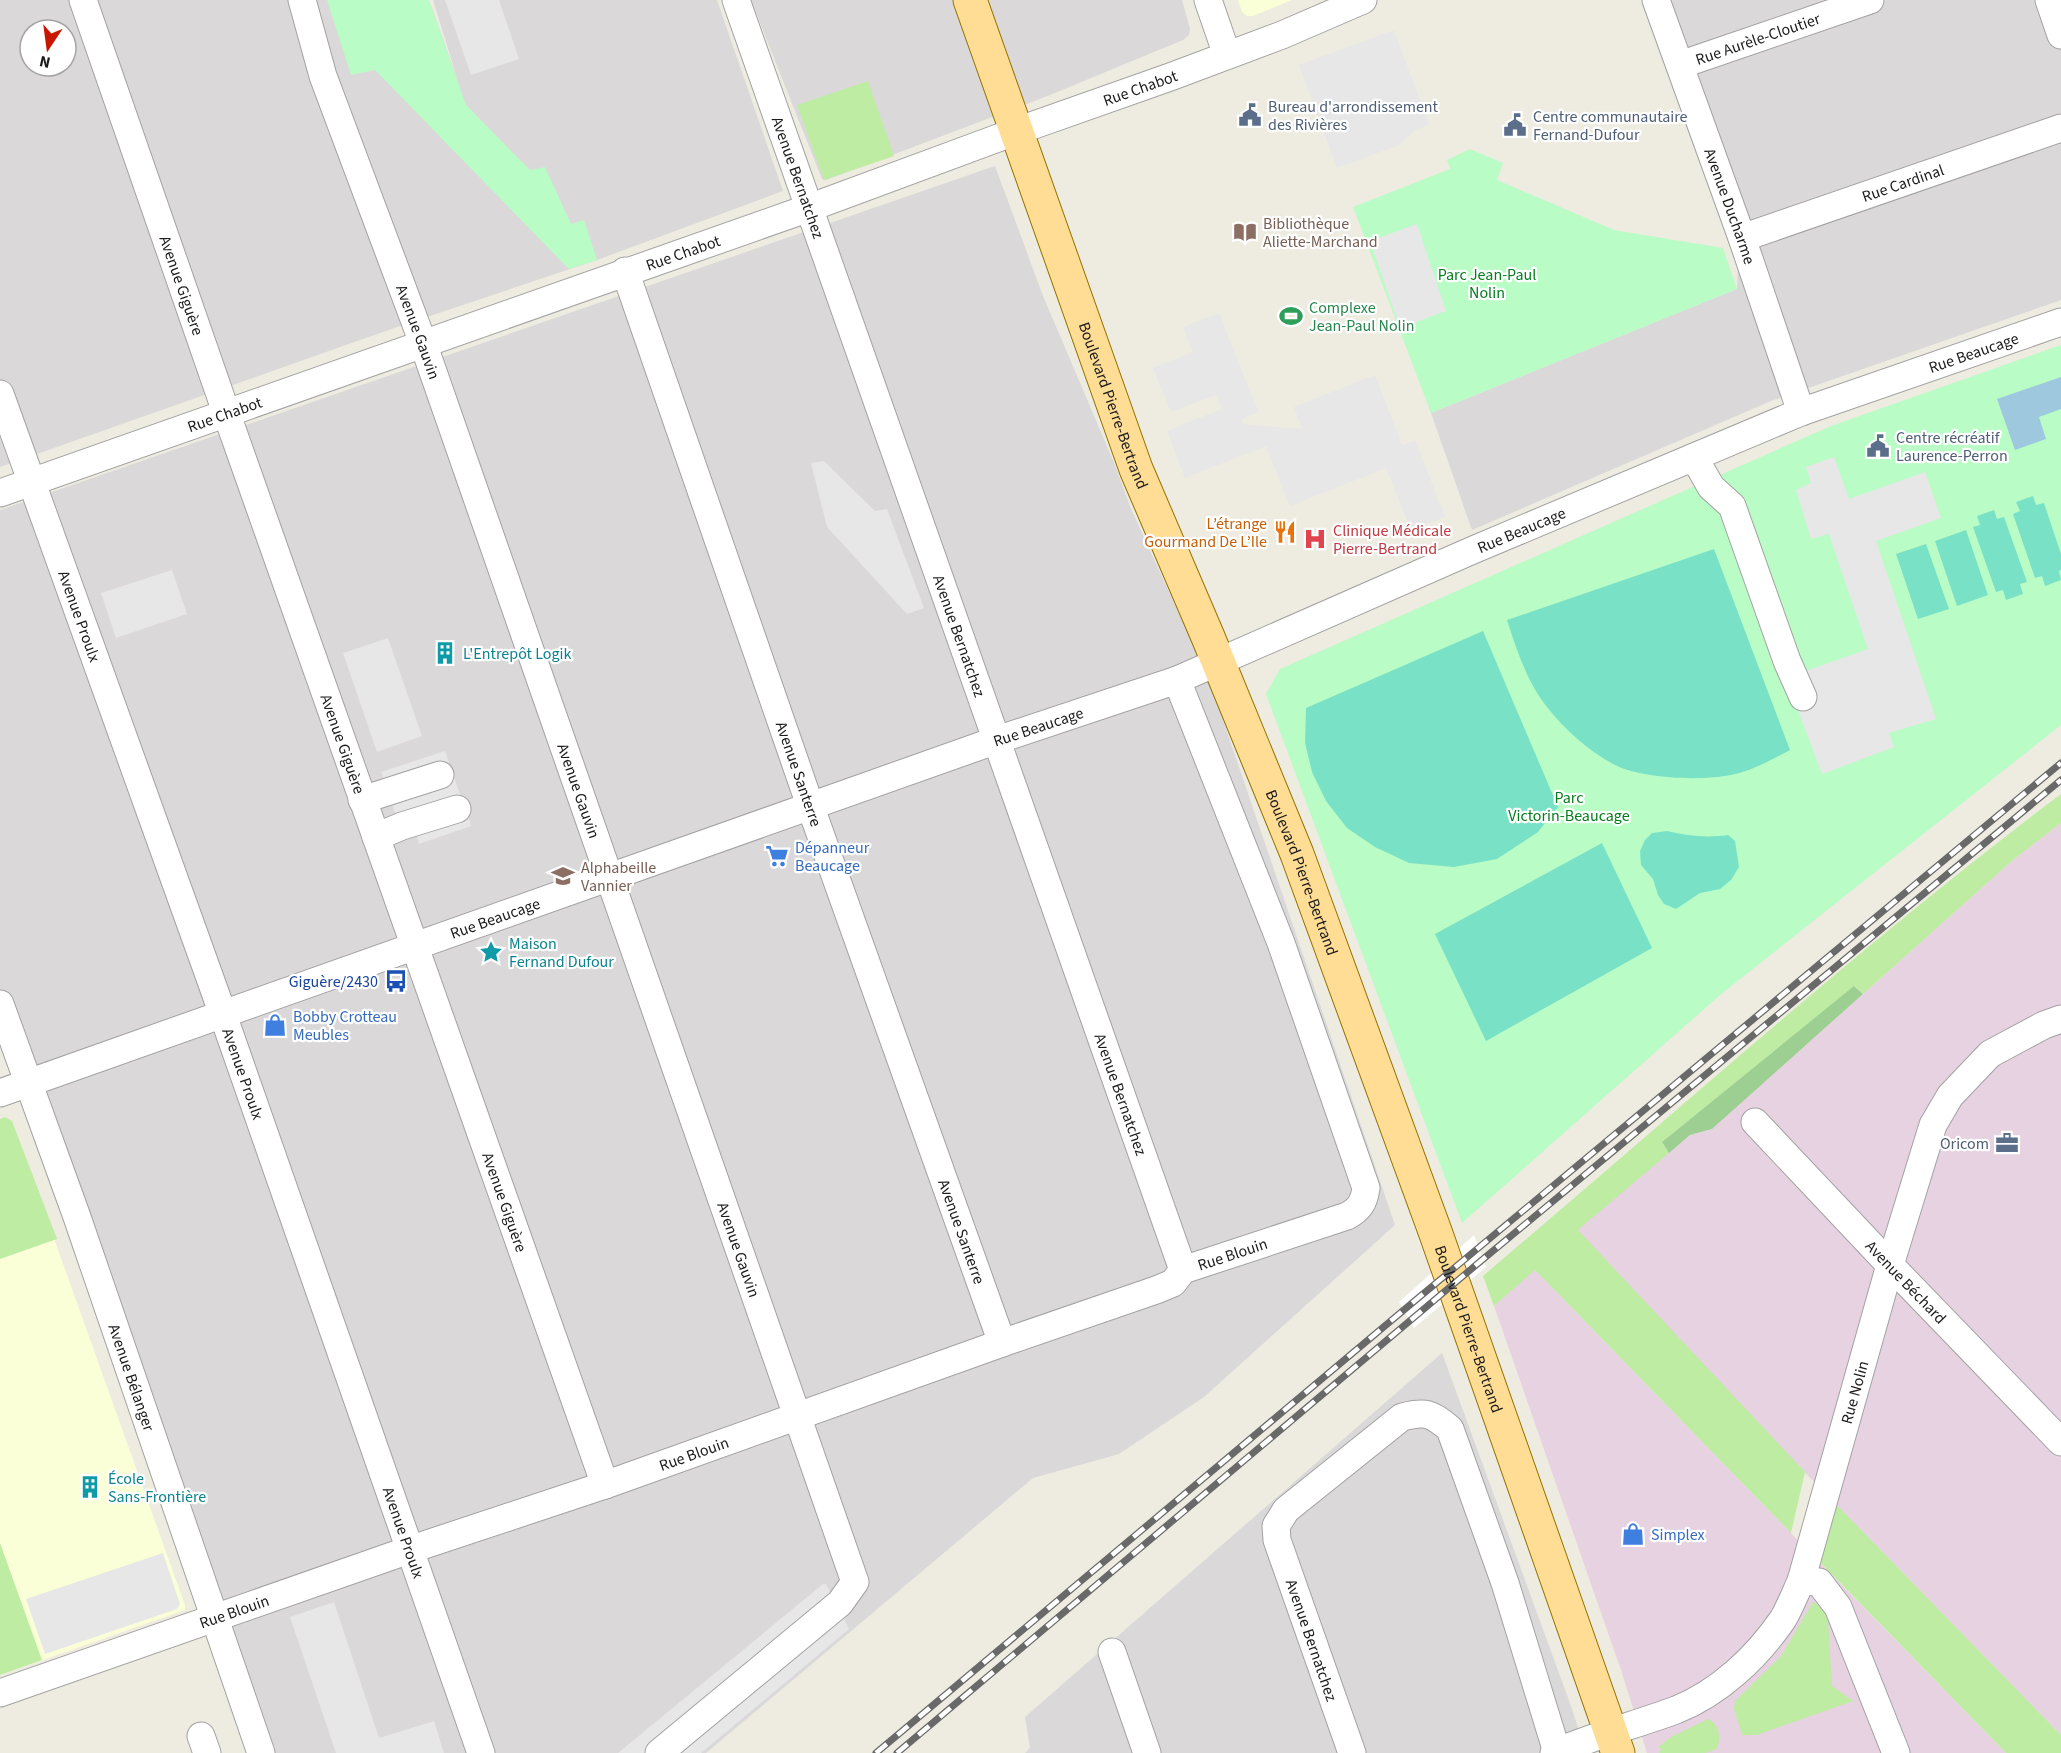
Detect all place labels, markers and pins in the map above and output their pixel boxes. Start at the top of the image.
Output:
place label: Bureau d'arrondissement des Rivières [1268,96,1439,136]
public building icon: Bureau d'arrondissement des Rivières [1237,102,1263,128]
place label: Centre communautaire Fernand-Dufour [1533,106,1688,146]
public building icon: Centre communautaire Fernand-Dufour [1502,112,1528,138]
place label: Bibliothèque Aliette-Marchand [1263,213,1378,253]
library icon: Bibliothèque Aliette-Marchand [1232,219,1258,245]
place label: Complexe Jean-Paul Nolin [1309,297,1414,337]
sports icon: Complexe Jean-Paul Nolin [1278,303,1304,329]
place label: Centre récréatif Laurence-Perron [1896,427,2008,467]
public building icon: Centre récréatif Laurence-Perron [1865,433,1891,459]
place label: L’étrange Gourmand De L’Ile [1144,513,1267,553]
restaurant icon: L’étrange Gourmand De L’Ile [1272,519,1298,545]
place label: Clinique Médicale Pierre-Bertrand [1333,520,1451,560]
hospital icon: Clinique Médicale Pierre-Bertrand [1302,526,1328,552]
building icon: L'Entrepôt Logik [432,640,458,666]
place label: L'Entrepôt Logik [463,643,571,665]
place label: Dépanneur Beaucage [795,837,870,877]
supermarket icon: Dépanneur Beaucage [764,843,790,869]
place label: Alphabeille Vannier [581,857,656,897]
school or university icon: Alphabeille Vannier [550,863,576,889]
place label: Maison Fernand Dufour [509,933,614,973]
place icon: Maison Fernand Dufour [478,939,504,965]
bus stop icon: Giguère/2430 [383,968,409,994]
place label: Giguère/2430 [289,971,378,993]
place label: Bobby Crotteau Meubles [293,1006,397,1046]
shop icon: Bobby Crotteau Meubles [262,1012,288,1038]
office icon: Oricom [1994,1130,2020,1156]
place label: Oricom [1940,1133,1989,1155]
place label: École Sans-Frontière [108,1468,206,1508]
building icon: École Sans-Frontière [77,1474,103,1500]
shop icon: Simplex [1620,1521,1646,1547]
place label: Simplex [1651,1524,1705,1546]

